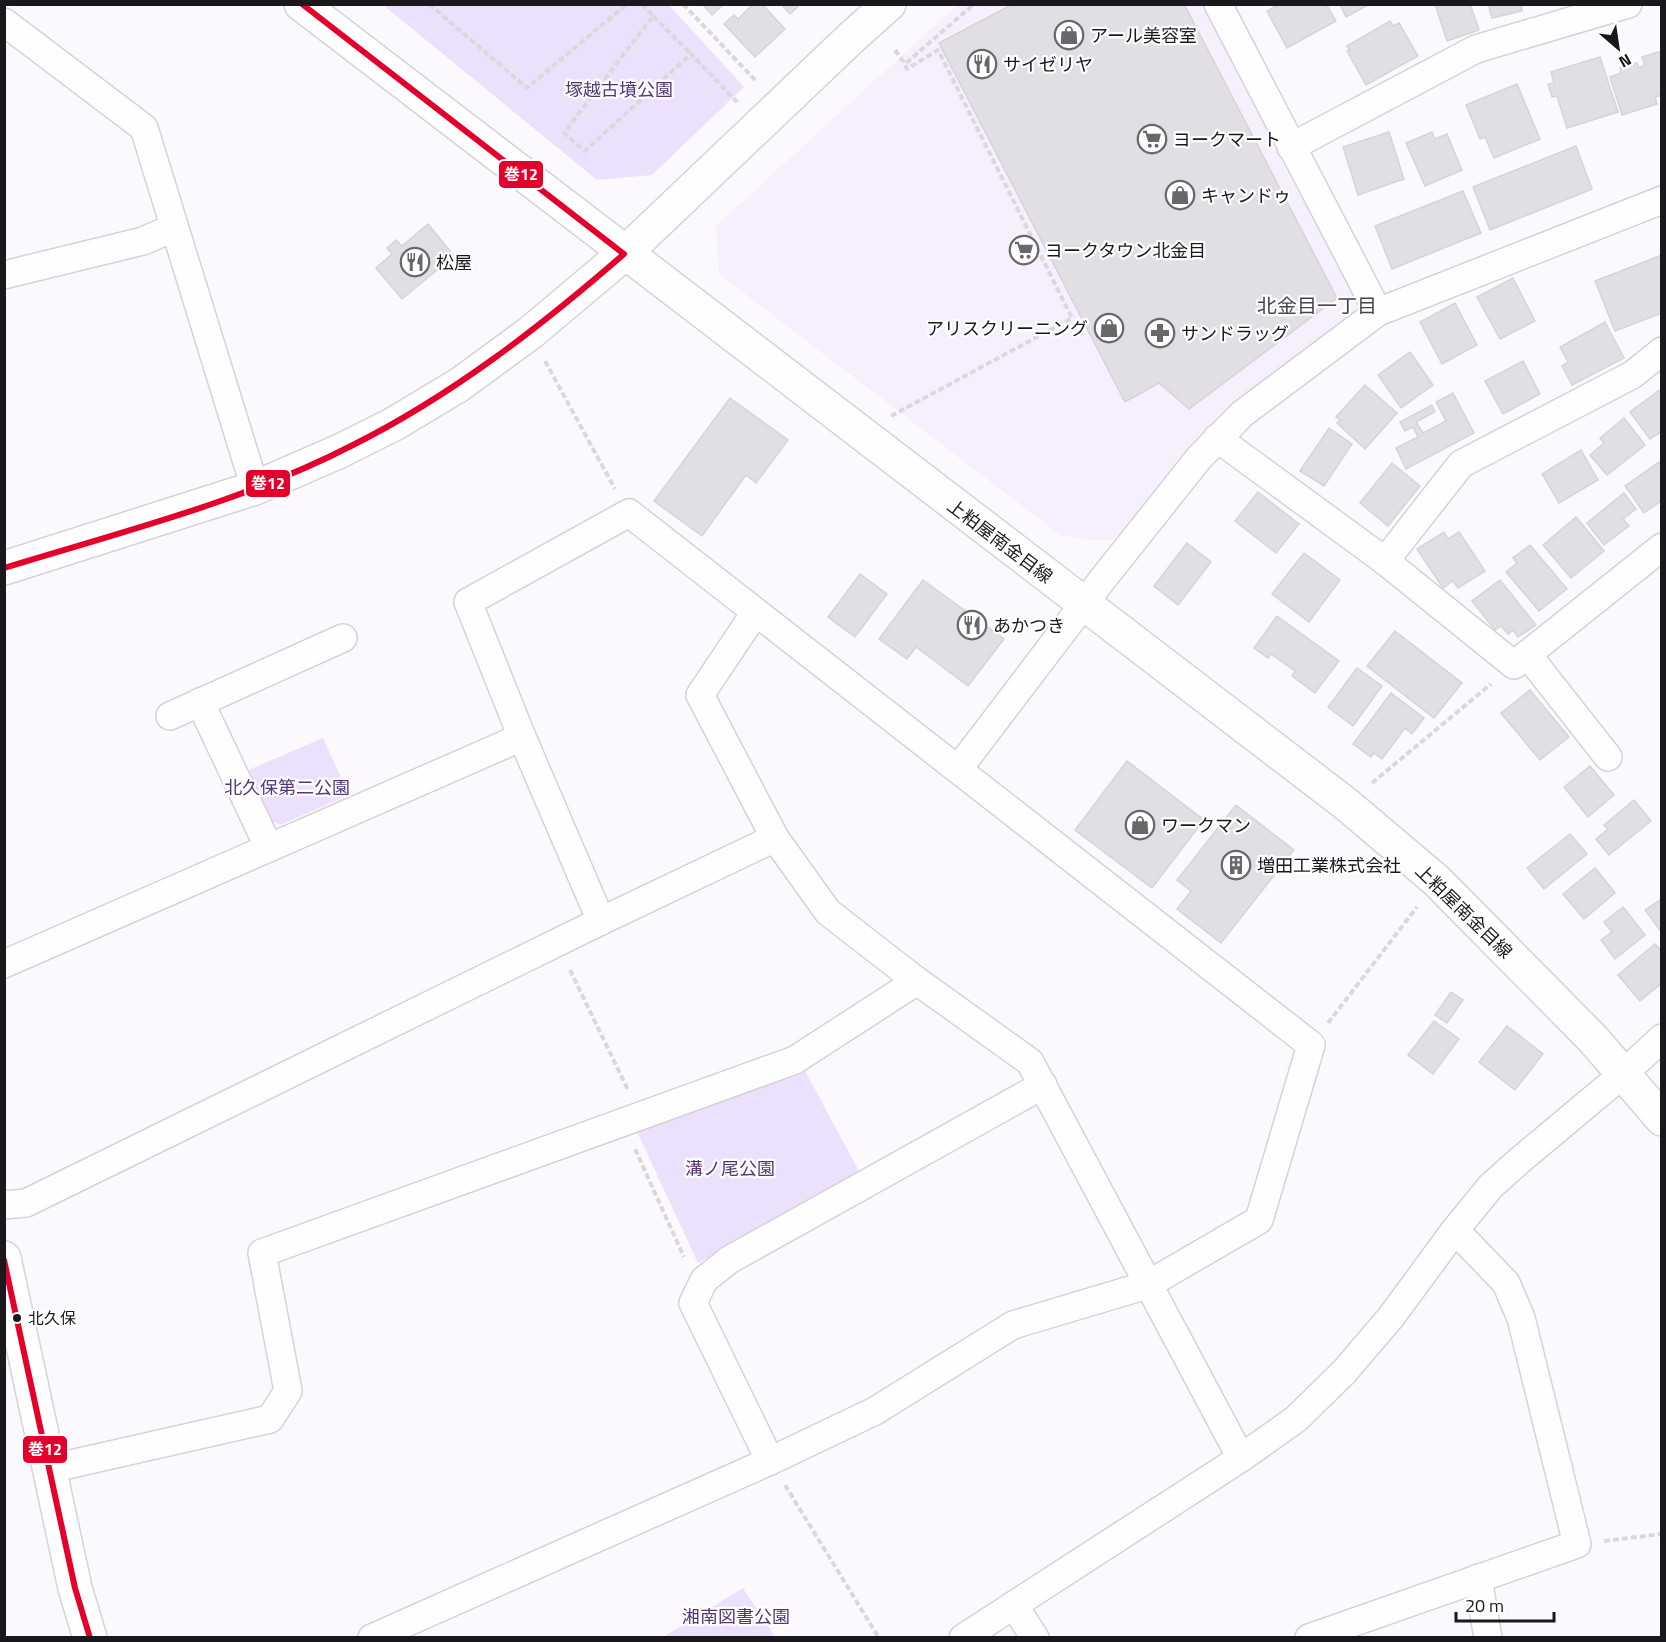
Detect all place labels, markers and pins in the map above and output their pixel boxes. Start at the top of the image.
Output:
shop icon: アール美容室 [1053,19,1085,51]
place label: アール美容室 [1090,22,1197,49]
restaurant icon: サイゼリヤ [966,48,998,80]
place label: サイゼリヤ [1003,51,1093,78]
supermarket icon: ヨークマート [1136,123,1168,155]
place label: ヨークマート [1173,126,1281,153]
shop icon: キャンドゥ [1164,179,1196,211]
place label: キャンドゥ [1201,182,1291,209]
supermarket icon: ヨークタウン北金目 [1008,234,1040,266]
place label: ヨークタウン北金目 [1045,237,1206,264]
restaurant icon: 松屋 [399,246,431,278]
place label: 松屋 [436,249,472,276]
shop icon: アリスクリーニング [1093,312,1125,344]
place label: アリスクリーニング [926,315,1088,342]
pharmacy icon: サンドラッグ [1144,317,1176,349]
place label: サンドラッグ [1181,320,1289,347]
restaurant icon: あかつき [956,609,988,641]
place label: あかつき [993,612,1065,639]
shop icon: ワークマン [1124,809,1156,841]
place label: ワークマン [1161,812,1251,839]
building icon: 増田工業株式会社 [1220,849,1252,881]
place label: 増田工業株式会社 [1257,852,1401,879]
place label: 北久保 [28,1306,76,1330]
marker: 北久保 [11,1312,23,1324]

